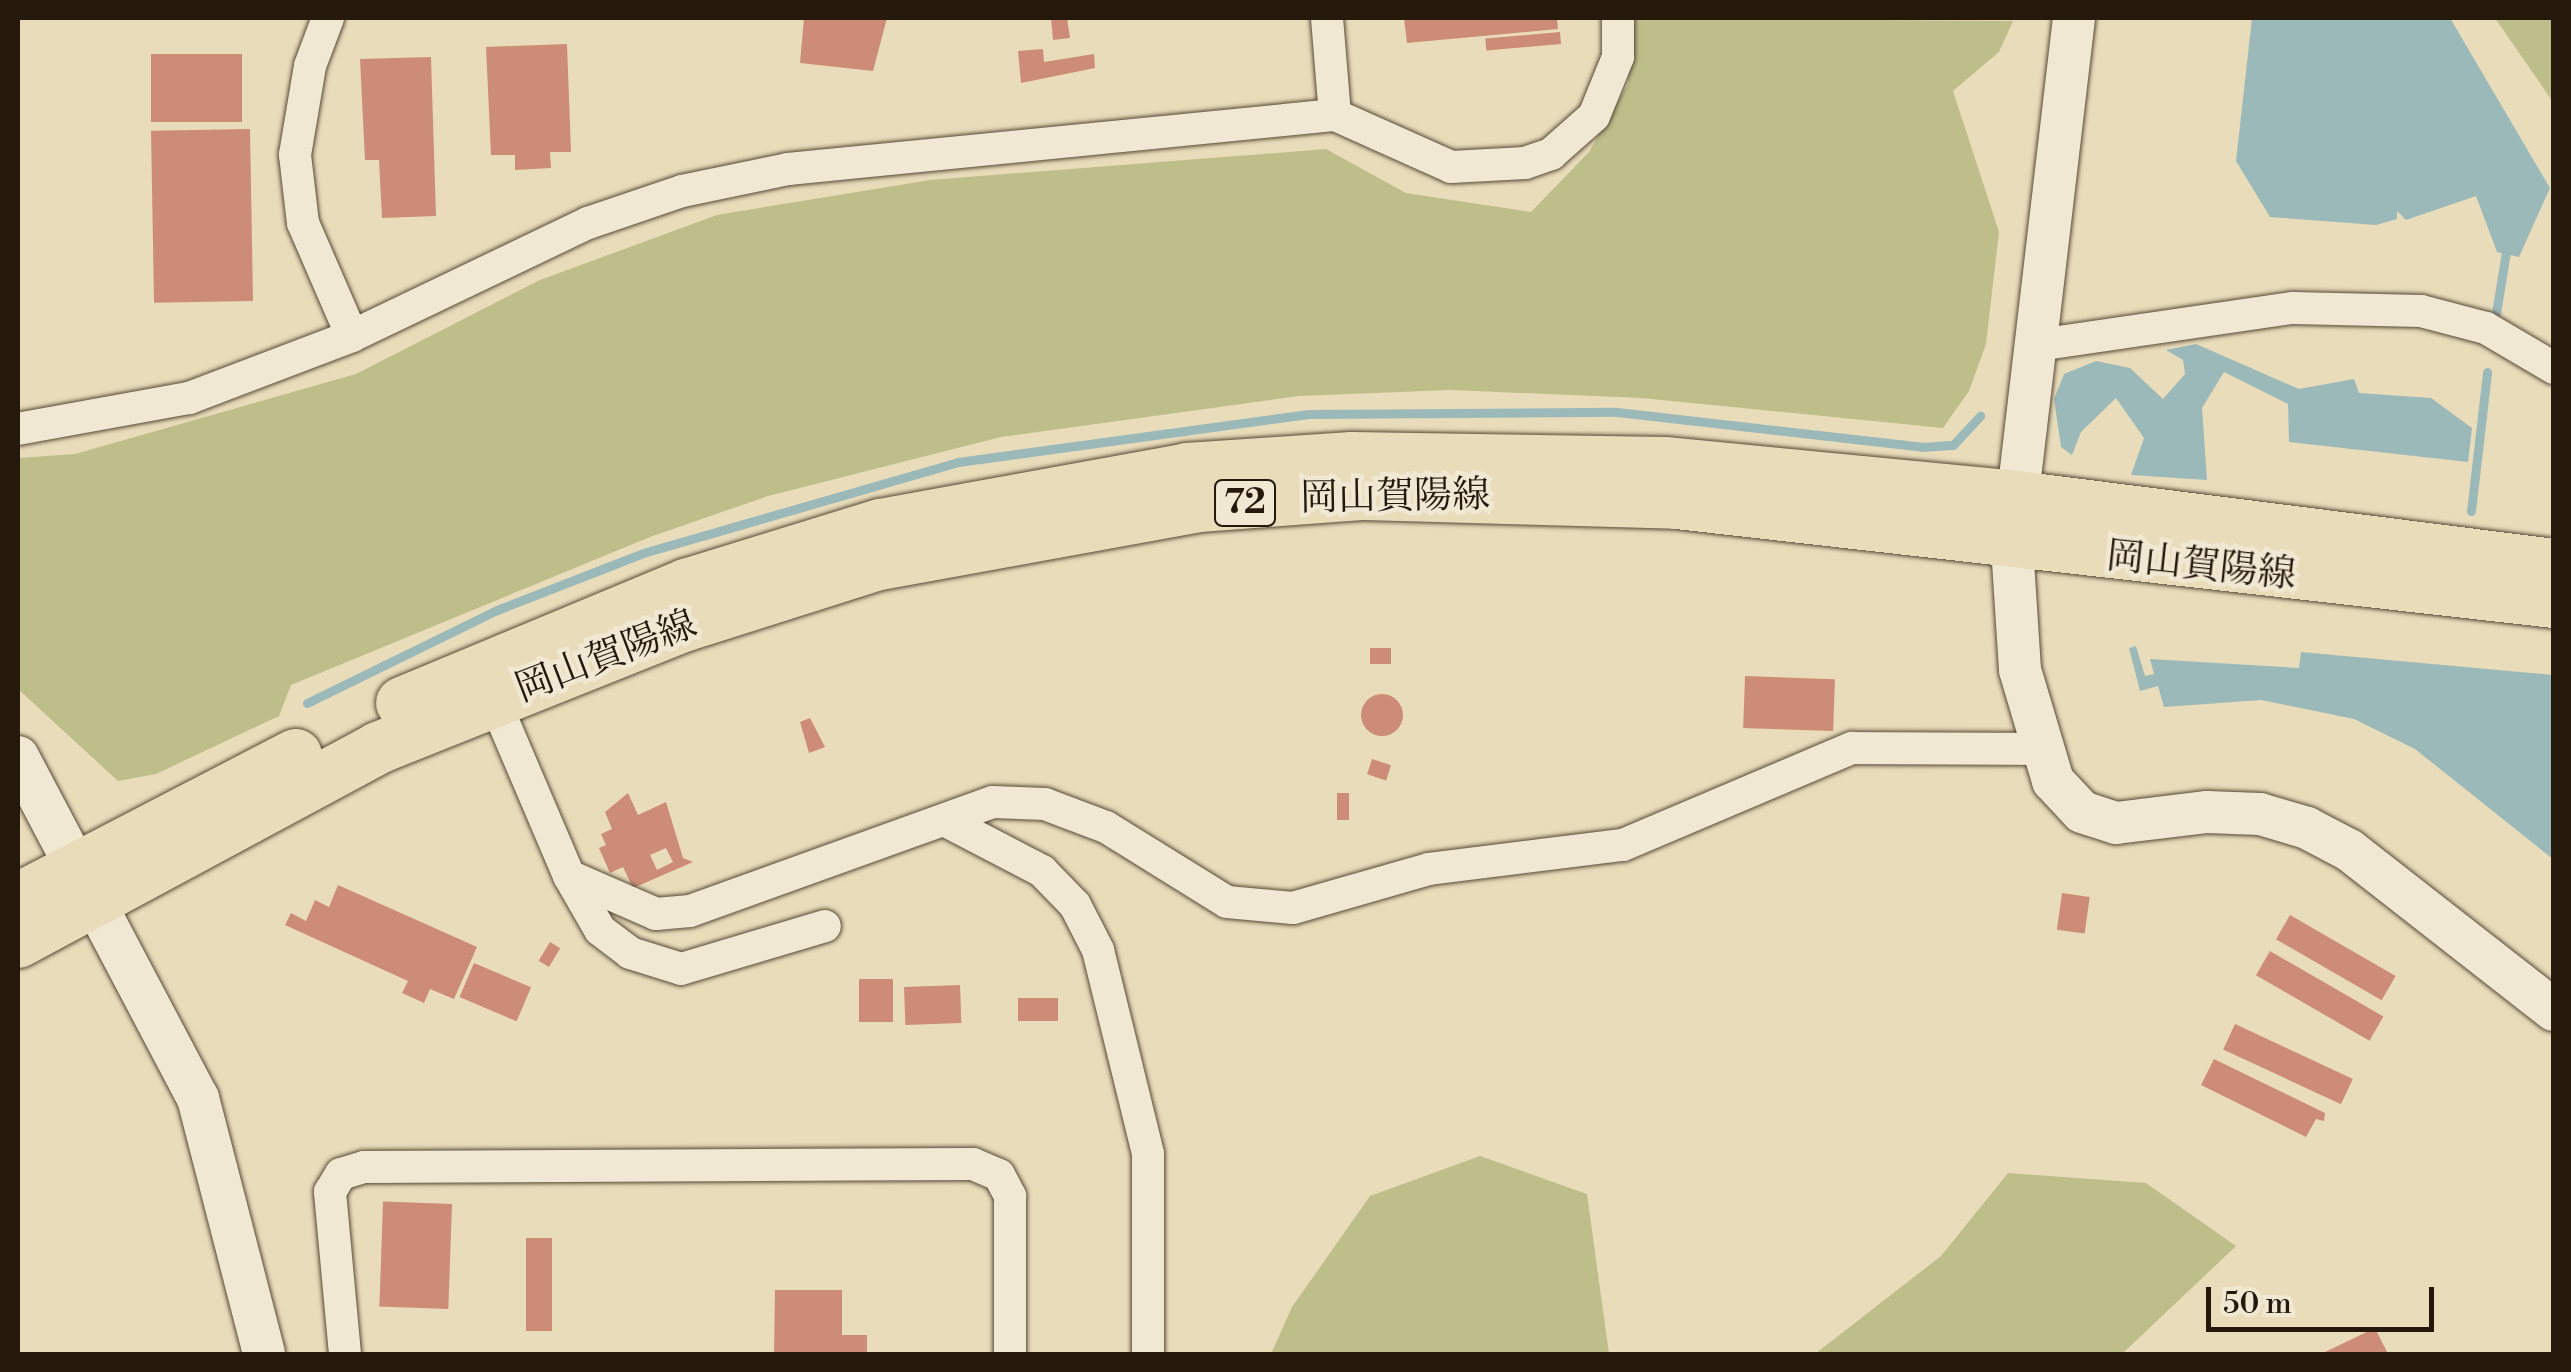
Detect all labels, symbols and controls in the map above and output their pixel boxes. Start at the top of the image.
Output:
road number: 72 [1212,473,1278,533]
street label: 岡山賀陽線 [1300,473,1490,521]
street label: 岡山賀陽線 [2104,533,2298,599]
street label: 岡山賀陽線 [509,602,703,712]
scale bar [2211,1267,2438,1329]
text: 50 m [2223,1285,2292,1323]

